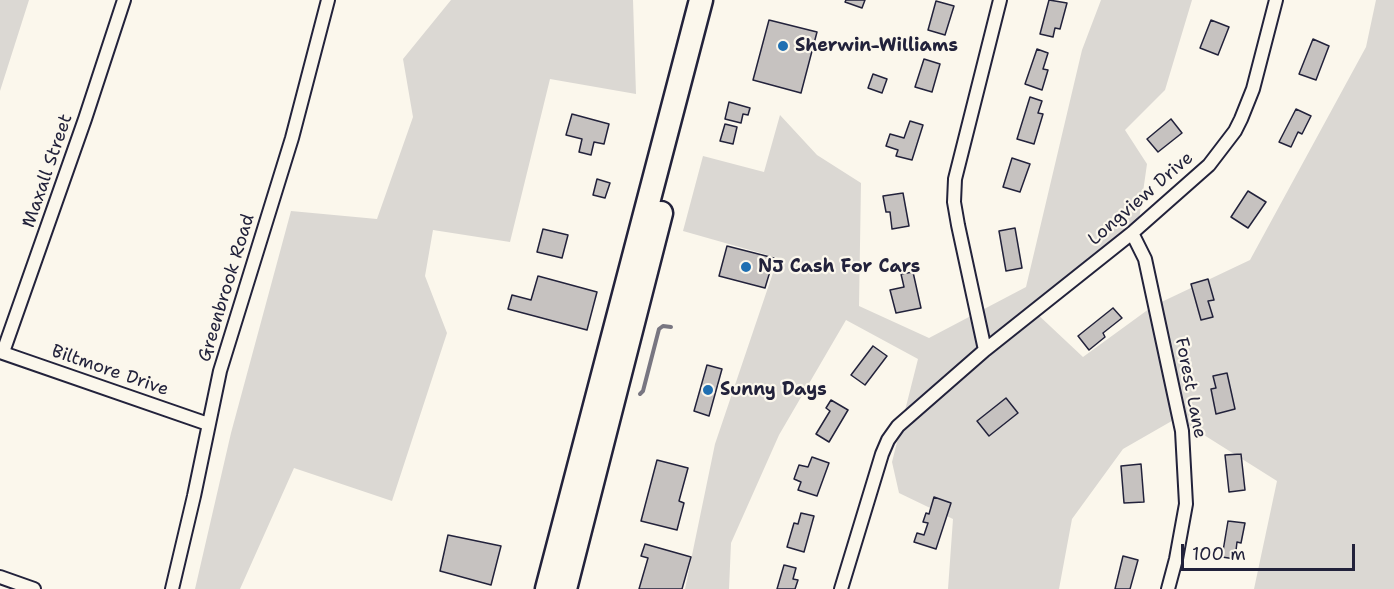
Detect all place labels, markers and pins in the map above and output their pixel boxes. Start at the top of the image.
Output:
place label: Sherwin-Williams [795,35,958,57]
marker: Sherwin-Williams [776,39,790,53]
place label: NJ Cash For Cars [758,256,920,278]
marker: NJ Cash For Cars [739,260,753,274]
place label: Sunny Days [720,379,827,401]
marker: Sunny Days [701,383,715,397]

